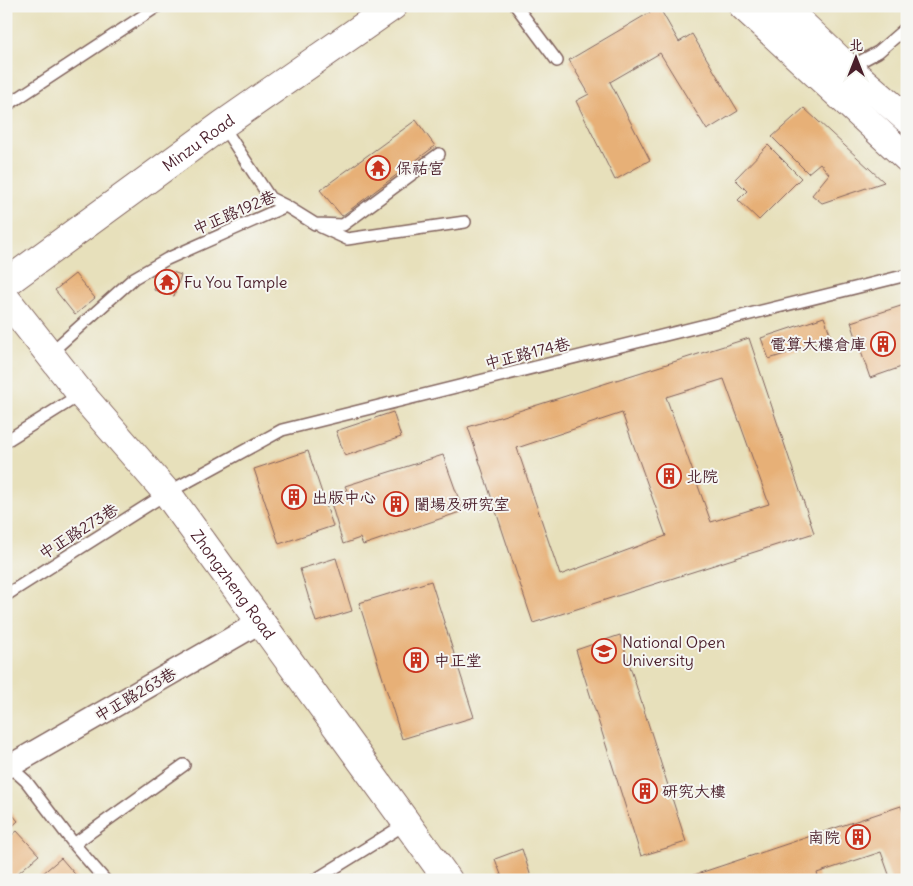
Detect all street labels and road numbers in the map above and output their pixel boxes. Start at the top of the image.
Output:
street label: Minzu Road [158,110,238,175]
street label: 中正路192巷 [189,186,279,238]
street label: 中正路174巷 [482,333,572,373]
street label: 中正路273巷 [35,499,121,563]
street label: Zhongzheng Road [187,526,280,643]
street label: 中正路263巷 [91,663,179,725]

